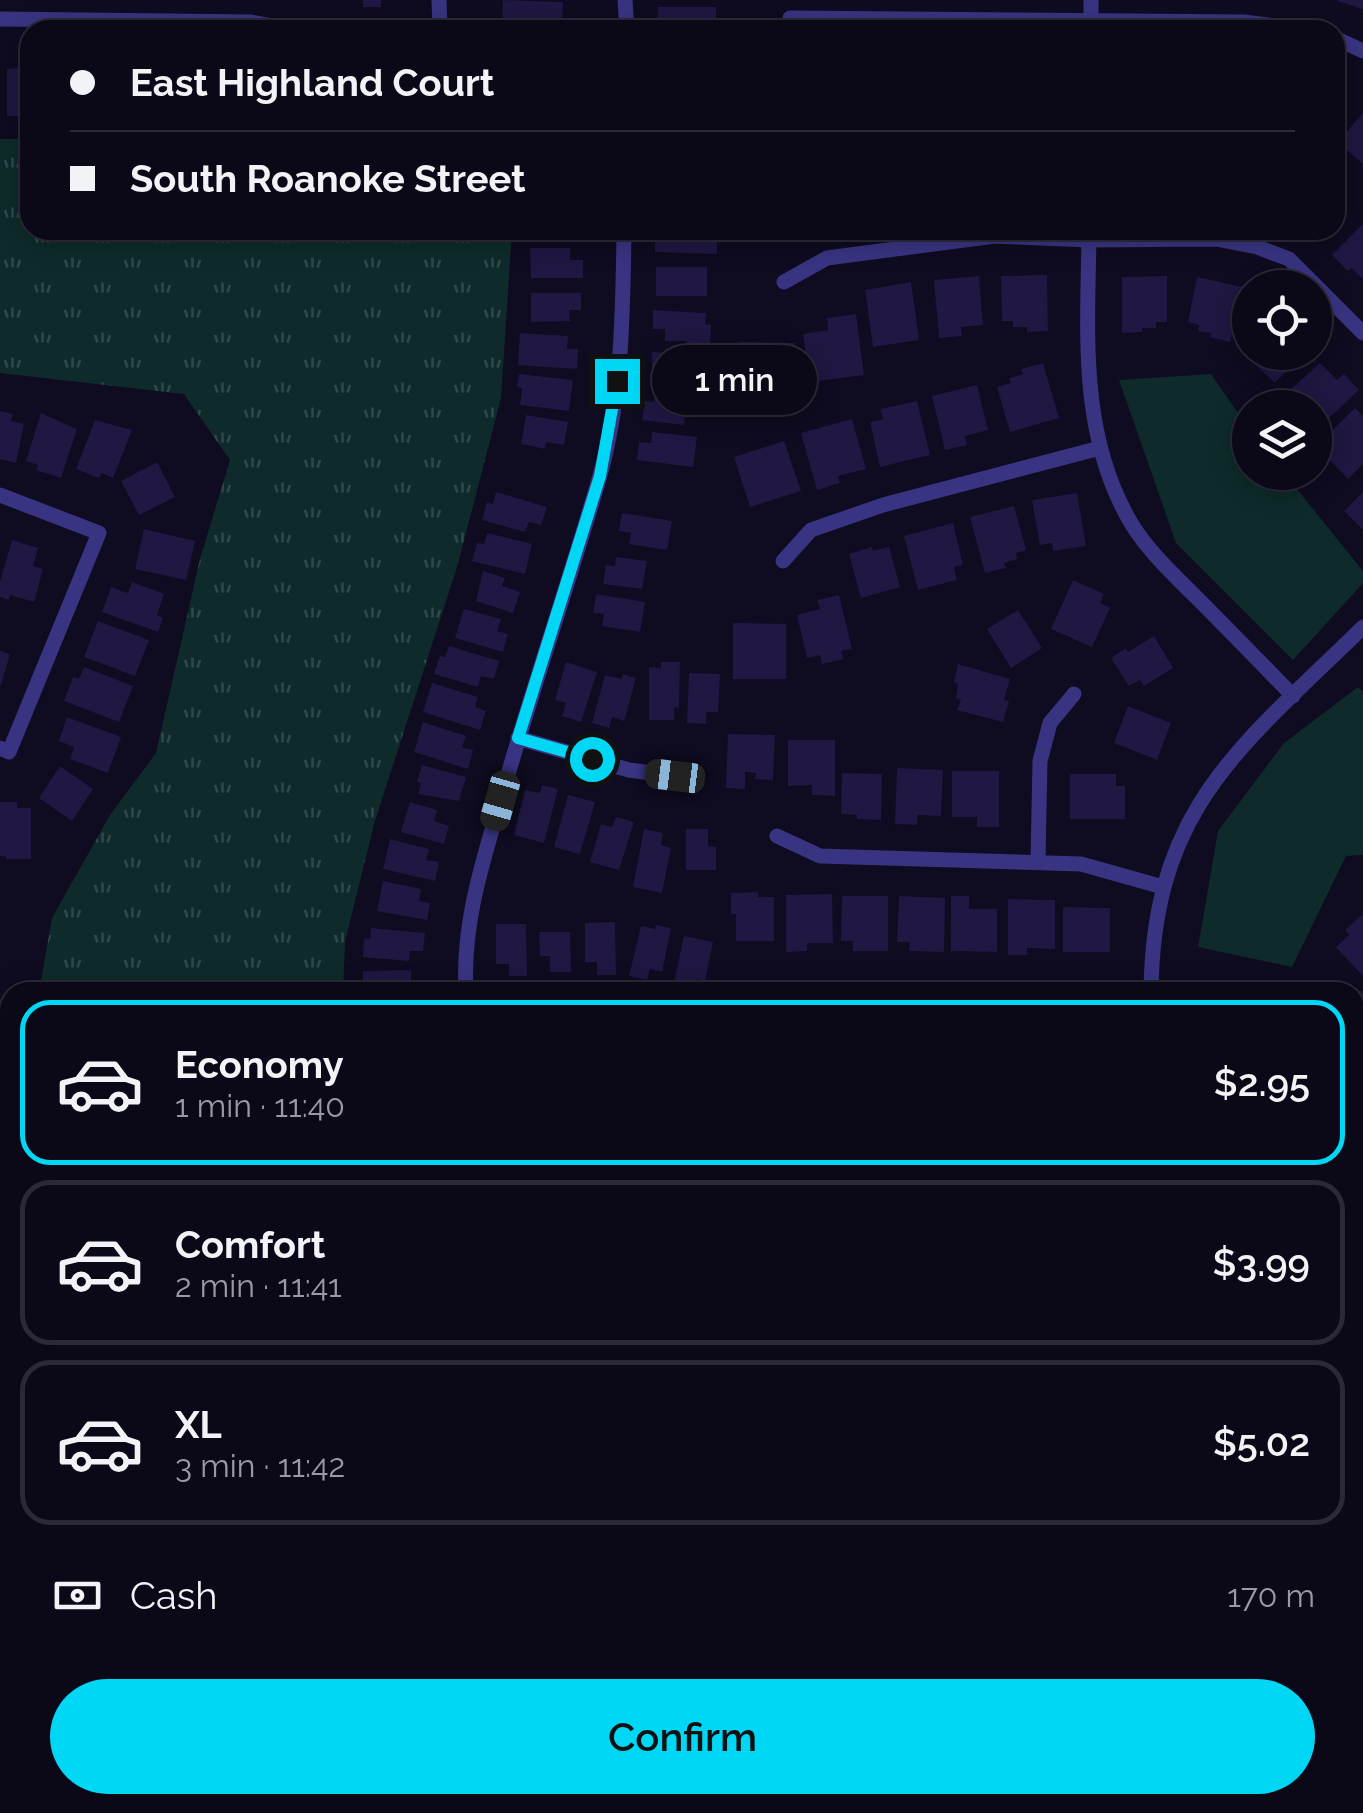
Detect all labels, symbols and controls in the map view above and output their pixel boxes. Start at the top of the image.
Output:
text: East Highland Court [130,60,494,105]
text: South Roanoke Street [130,156,526,201]
map controls [1232,270,1332,490]
button: locate [1232,270,1332,370]
callout: 1 min [652,346,817,416]
route end [595,359,640,404]
text: 1 min [695,361,774,398]
button: layers [1232,390,1332,490]
route start [570,737,615,782]
car [643,757,707,795]
car [477,768,523,834]
icon: car [55,1038,145,1128]
text: Economy [175,1042,344,1087]
text: $2.95 [1214,1060,1310,1105]
text: 1 min · 11:40 [175,1087,345,1124]
icon: car [55,1218,145,1308]
text: Comfort [175,1222,325,1267]
text: $3.99 [1213,1240,1310,1285]
text: 2 min · 11:41 [175,1267,342,1304]
icon: car [55,1398,145,1488]
text: XL [175,1402,222,1447]
text: $5.02 [1213,1420,1310,1465]
text: 3 min · 11:42 [175,1447,345,1484]
icon: cash [50,1568,105,1623]
text: Cash [130,1573,217,1618]
text: 170 m [1227,1577,1315,1614]
button: Confirm [50,1679,1315,1794]

